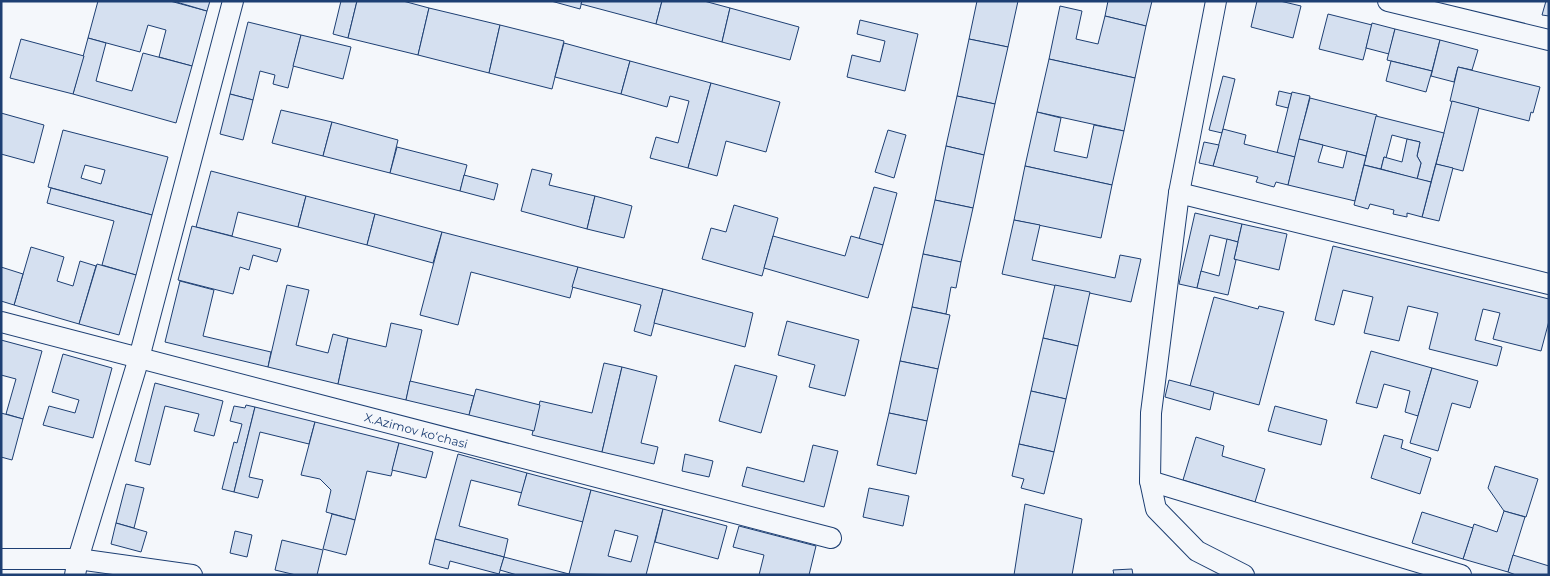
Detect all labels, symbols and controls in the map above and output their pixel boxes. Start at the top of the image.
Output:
street label: X.Azimov koʻchasi [363,409,470,452]

